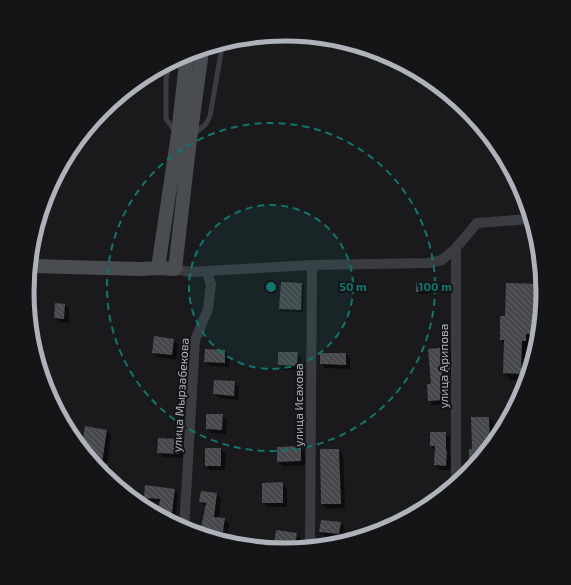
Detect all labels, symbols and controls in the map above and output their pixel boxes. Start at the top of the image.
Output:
text: 50 m [339,279,367,293]
text: 100 m [418,279,452,293]
centre of rings [264,280,278,294]
street label: улица Арипова [436,324,451,408]
street label: улица Мырзабекова [169,337,192,453]
street label: улица Исахова [291,363,306,447]

